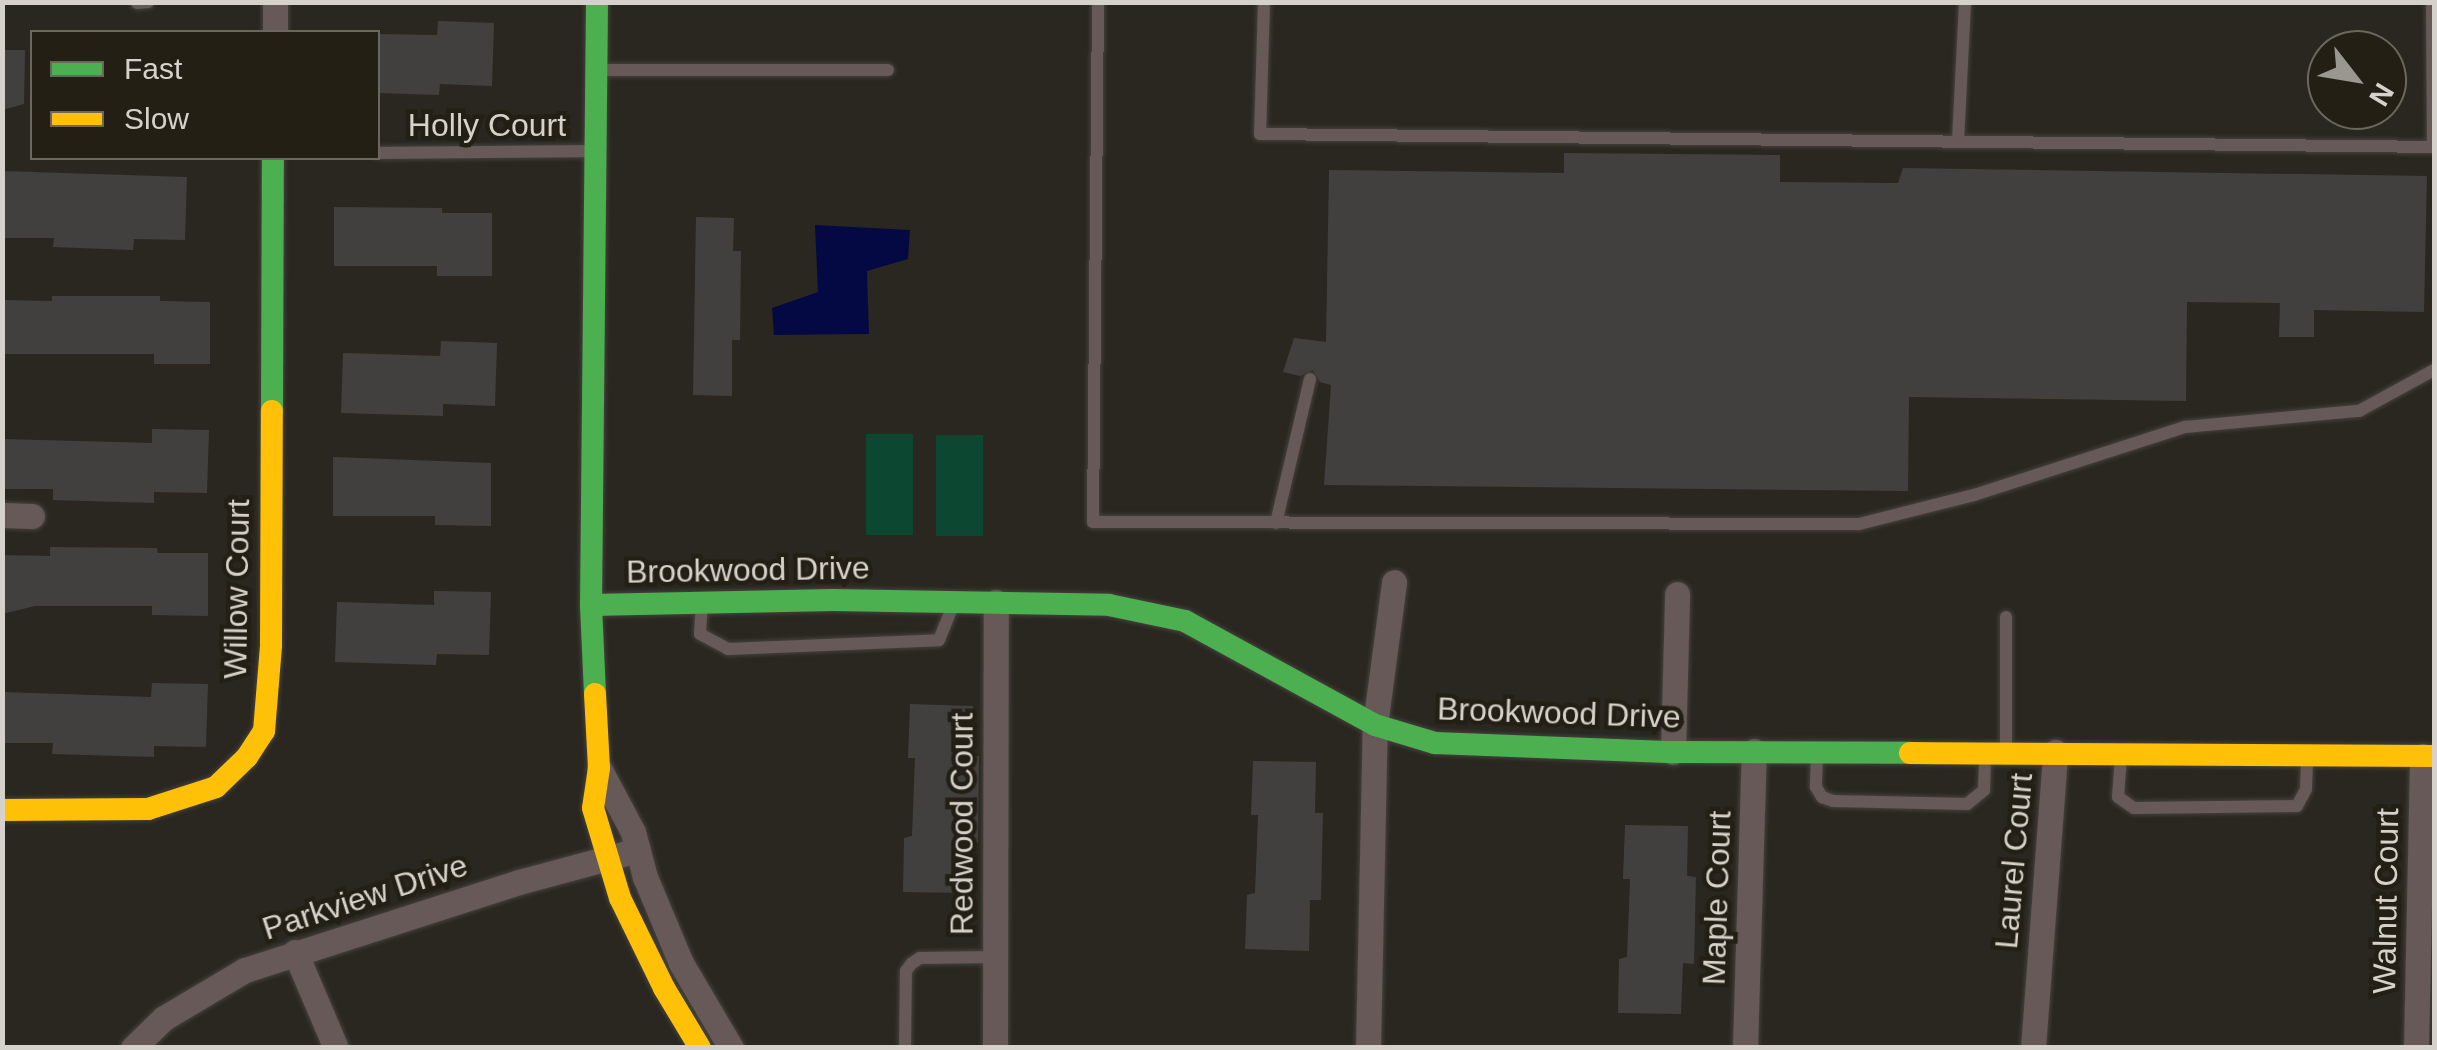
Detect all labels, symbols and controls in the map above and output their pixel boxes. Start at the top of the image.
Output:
legend [30,30,380,160]
north arrow [2307,30,2407,130]
text: Fast [124,52,182,85]
text: N [2363,78,2400,111]
text: Slow [124,102,189,135]
street label: Holly Court [408,106,566,144]
street label: Willow Court [216,499,258,679]
street label: Brookwood Drive [626,549,870,591]
street label: Brookwood Drive [1437,690,1681,736]
street label: Redwood Court [943,713,981,935]
street label: Laurel Court [1987,772,2041,950]
street label: Walnut Court [2365,808,2407,994]
street label: Maple Court [1695,810,1739,986]
street label: Parkview Drive [258,846,472,948]

